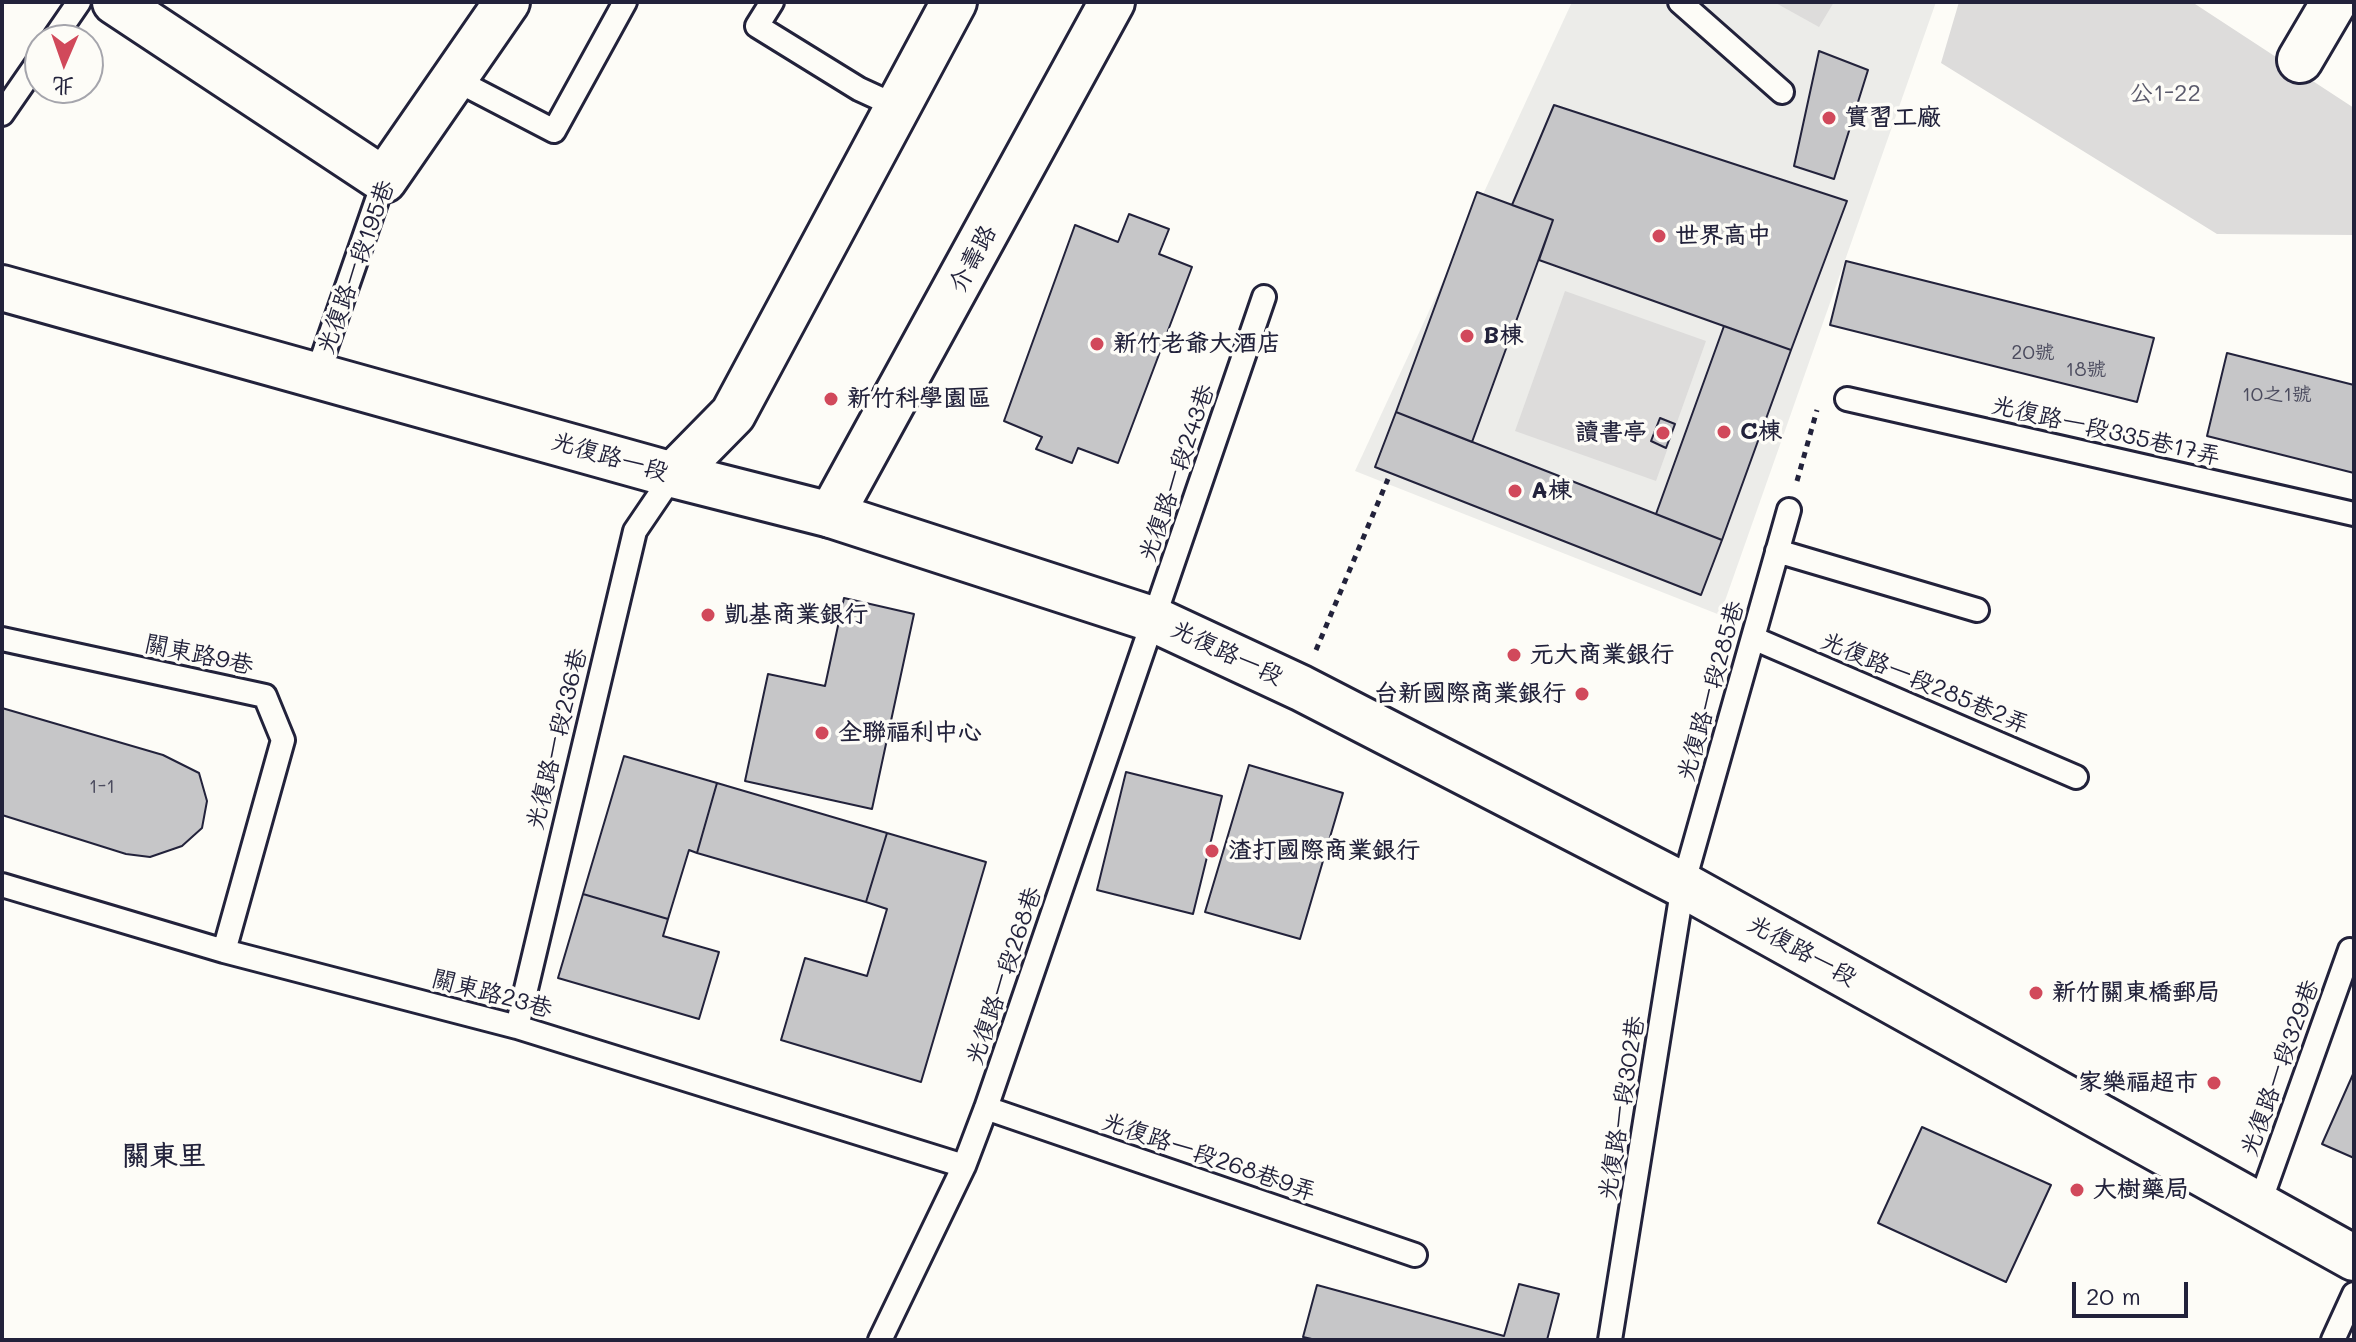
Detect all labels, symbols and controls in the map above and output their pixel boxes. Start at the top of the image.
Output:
north arrow [24,24,104,104]
text: 北 [52,72,75,101]
park label: 公1-22 [2129,80,2201,108]
place label: 實習工廠 [1845,104,1941,132]
marker: 實習工廠 [1820,109,1838,127]
street label: 光復路一段195巷 [311,176,401,358]
street label: 介壽路 [943,220,1003,298]
place label: 世界高中 [1675,222,1771,250]
marker: 世界高中 [1650,227,1668,245]
place label: B棟 [1483,322,1523,350]
marker: B棟 [1458,327,1476,345]
place label: 新竹老爺大酒店 [1113,330,1281,358]
marker: 新竹老爺大酒店 [1088,335,1106,353]
house number: 20號 [2011,341,2055,365]
house number: 18號 [2065,358,2107,382]
street label: 光復路一段243巷 [1133,381,1221,565]
house number: 10之1號 [2242,383,2312,407]
place label: 新竹科學園區 [847,385,991,413]
marker: 新竹科學園區 [822,390,840,408]
street label: 光復路一段335巷17弄 [1989,391,2223,471]
place label: C棟 [1740,418,1782,446]
place label: 讀書亭 [1575,419,1647,447]
marker: C棟 [1715,423,1733,441]
marker: 讀書亭 [1654,424,1672,442]
street label: 光復路一段 [548,427,672,487]
place label: A棟 [1531,477,1572,505]
marker: A棟 [1506,482,1524,500]
street label: 光復路一段285巷 [1672,598,1750,784]
place label: 凱基商業銀行 [724,601,868,629]
marker: 凱基商業銀行 [699,606,717,624]
street label: 光復路一段 [1167,615,1287,691]
street label: 光復路一段285巷2弄 [1817,626,2033,740]
street label: 關東路9巷 [142,629,256,681]
place label: 元大商業銀行 [1530,641,1674,669]
street label: 光復路一段236巷 [521,645,593,833]
marker: 元大商業銀行 [1505,646,1523,664]
place label: 台新國際商業銀行 [1374,680,1566,708]
marker: 台新國際商業銀行 [1573,685,1591,703]
place label: 全聯福利中心 [838,719,982,747]
marker: 全聯福利中心 [813,724,831,742]
house number: 1-1 [89,775,115,799]
place label: 渣打國際商業銀行 [1228,837,1420,865]
marker: 渣打國際商業銀行 [1203,842,1221,860]
street label: 光復路一段268巷 [960,883,1048,1069]
street label: 光復路一段 [1743,909,1861,993]
street label: 關東路23巷 [429,964,555,1024]
street label: 光復路一段329巷 [2235,976,2325,1160]
place label: 新竹關東橋郵局 [2052,979,2220,1007]
marker: 新竹關東橋郵局 [2027,984,2045,1002]
street label: 光復路一段302巷 [1593,1014,1651,1202]
place label: 家樂福超市 [2078,1069,2198,1097]
marker: 家樂福超市 [2205,1074,2223,1092]
street label: 光復路一段268巷9弄 [1098,1107,1320,1207]
district label: 關東里 [122,1139,206,1173]
place label: 大樹藥局 [2093,1176,2189,1204]
marker: 大樹藥局 [2068,1181,2086,1199]
scale bar [2076,1266,2192,1316]
text: 20 m [2086,1280,2141,1311]

